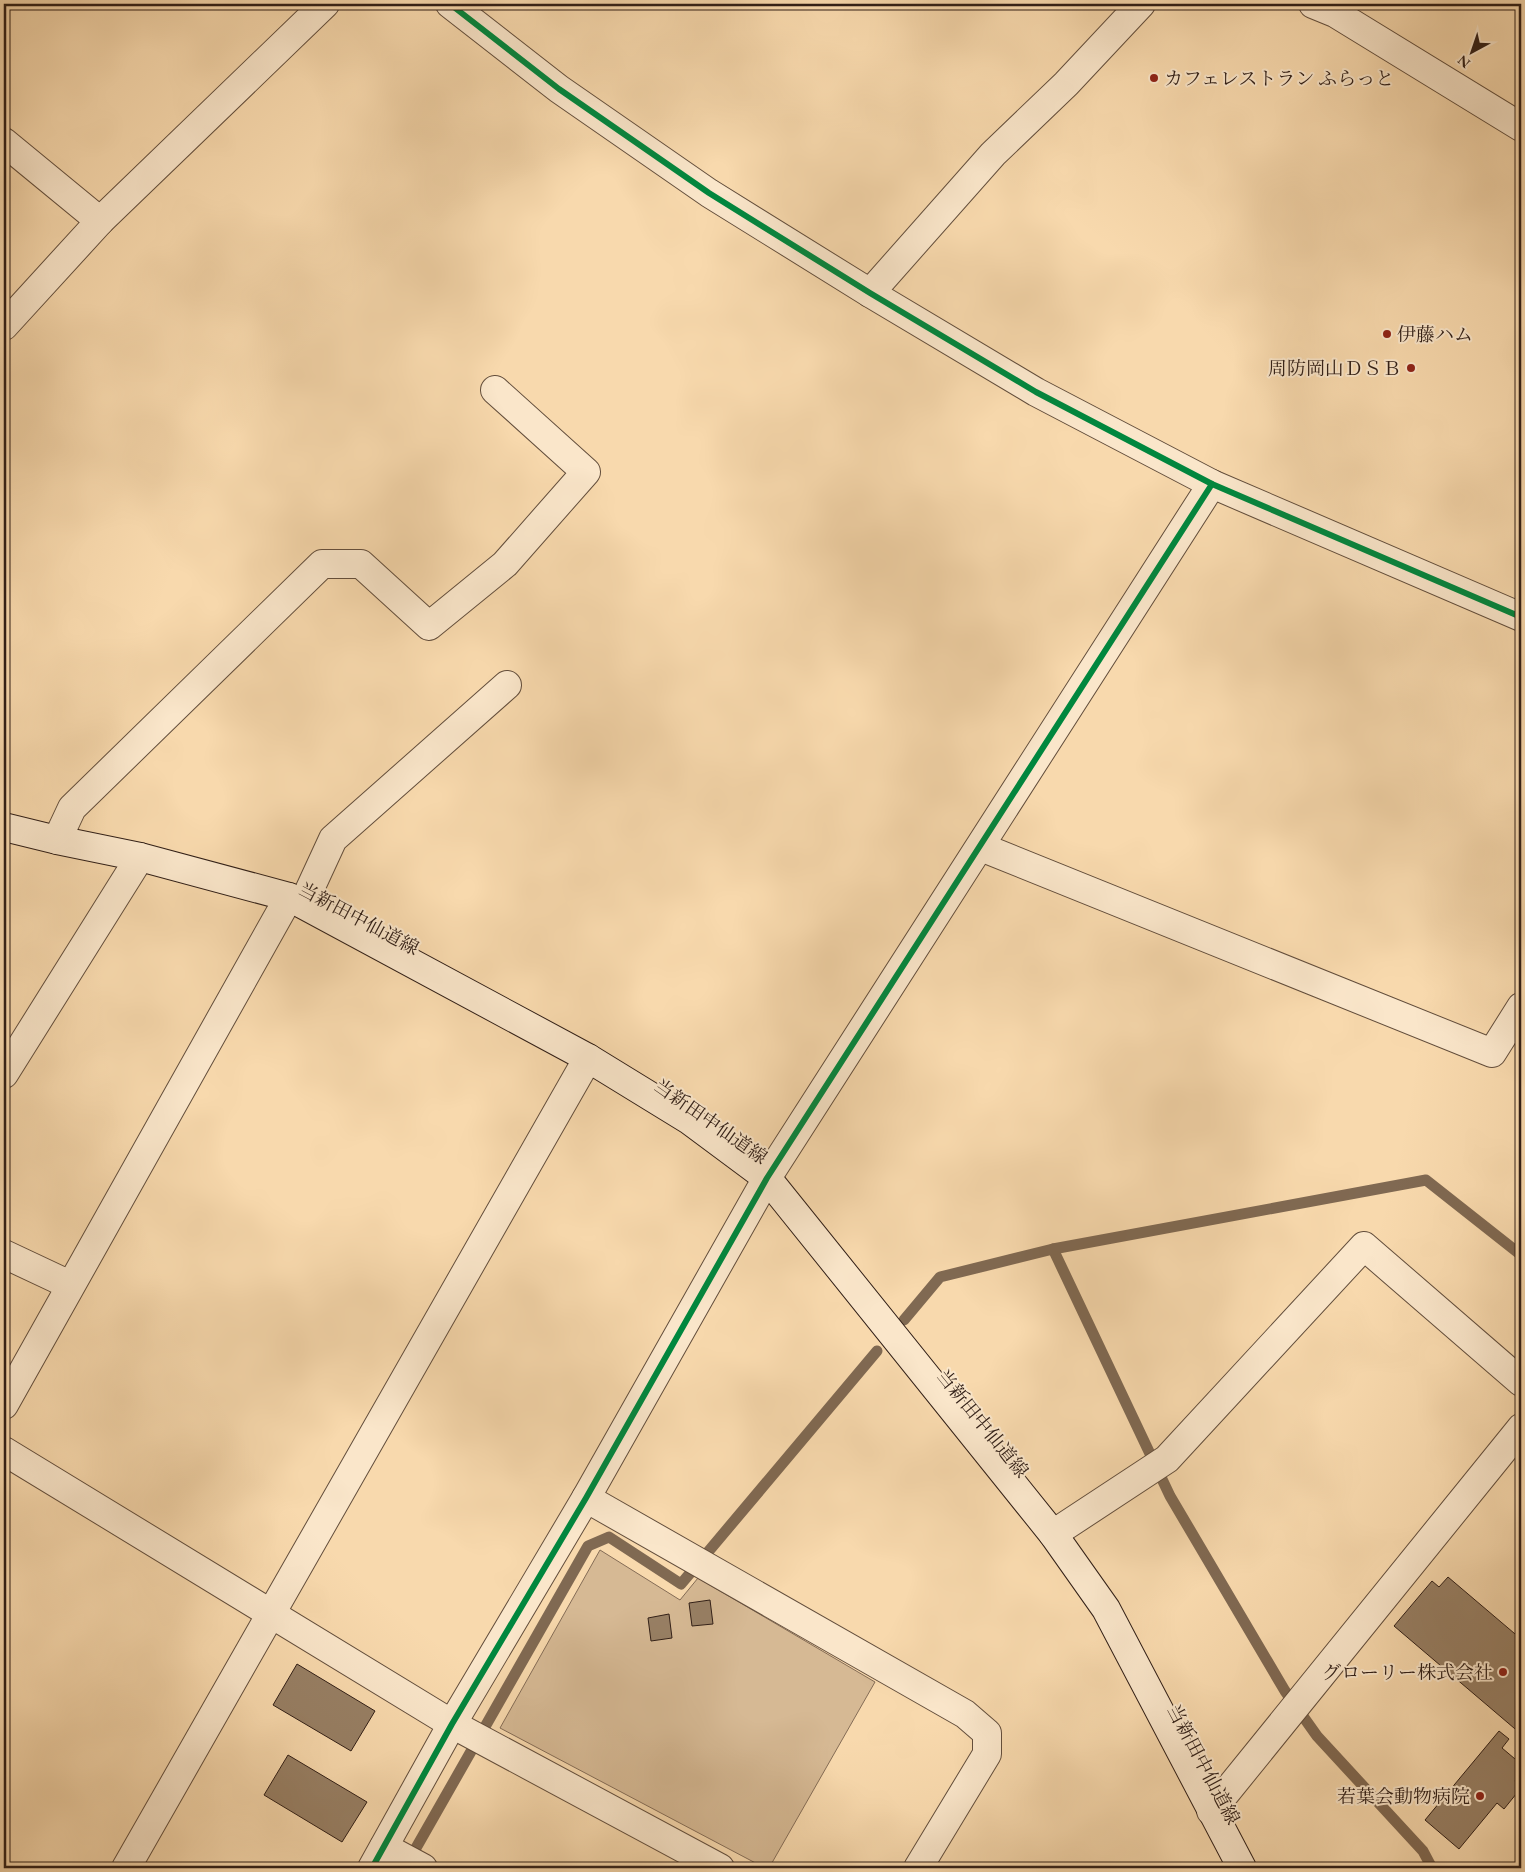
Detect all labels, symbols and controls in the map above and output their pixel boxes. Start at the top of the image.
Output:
north arrow [1448,28,1498,78]
text: N [1453,51,1474,72]
place label: カフェレストラン ふらっと [1164,66,1394,91]
marker: カフェレストラン ふらっと [1148,72,1160,84]
place label: 伊藤ハム [1397,322,1473,347]
marker: 伊藤ハム [1381,328,1393,340]
place label: 周防岡山ＤＳＢ [1268,356,1401,381]
marker: 周防岡山ＤＳＢ [1405,362,1417,374]
street label: 当新田中仙道線 [294,876,423,961]
street label: 当新田中仙道線 [649,1073,772,1170]
street label: 当新田中仙道線 [931,1364,1034,1483]
place label: グローリー株式会社 [1322,1660,1493,1685]
marker: グローリー株式会社 [1497,1666,1509,1678]
street label: 当新田中仙道線 [1161,1700,1246,1829]
place label: 若葉会動物病院 [1337,1784,1470,1809]
marker: 若葉会動物病院 [1474,1790,1486,1802]

